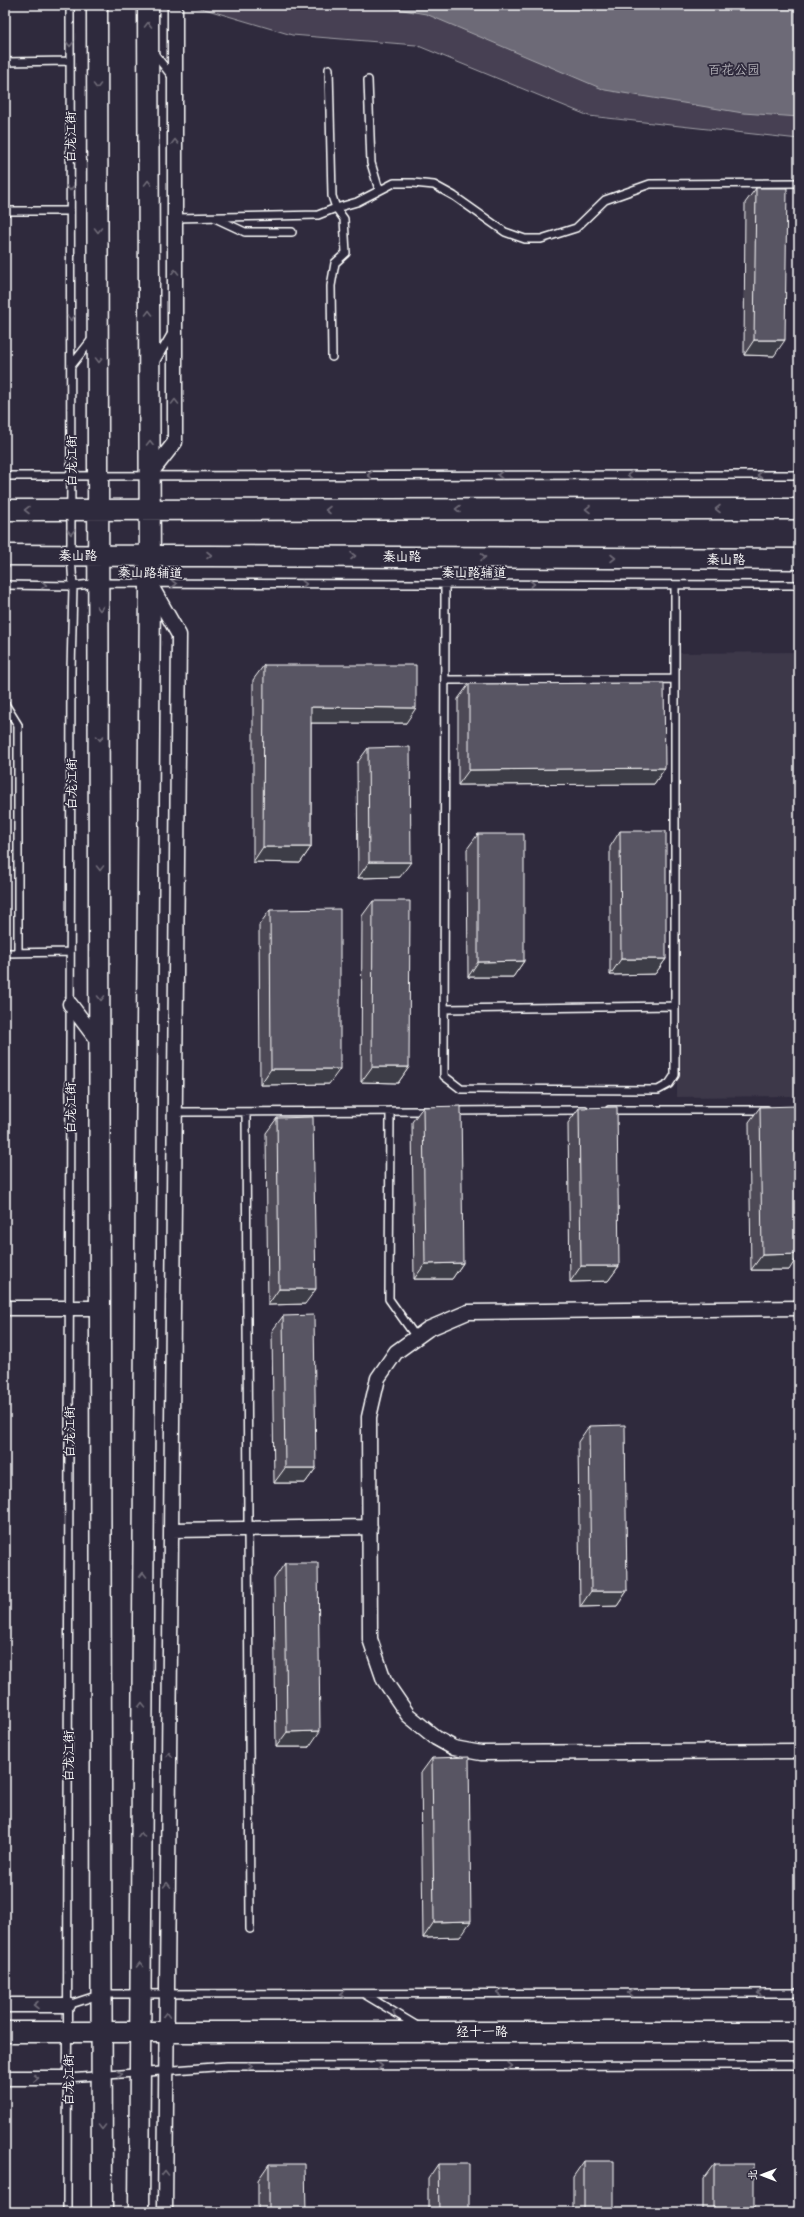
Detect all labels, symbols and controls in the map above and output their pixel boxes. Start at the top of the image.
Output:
one-way arrow [144,22,152,28]
one-way arrow [66,41,74,47]
park label: 百花公园 [708,61,760,79]
one-way arrow [93,83,101,89]
street label: 白龙江街 [62,111,80,163]
one-way arrow [171,139,179,145]
one-way arrow [144,180,153,186]
one-way arrow [66,185,74,191]
one-way arrow [94,227,102,233]
one-way arrow [171,269,179,275]
one-way arrow [145,310,153,316]
one-way arrow [67,315,75,321]
one-way arrow [95,357,103,363]
one-way arrow [171,399,179,405]
street label: 白龙江街 [63,435,81,487]
one-way arrow [146,440,154,446]
one-way arrow [367,471,373,479]
one-way arrow [497,471,503,479]
one-way arrow [627,471,633,479]
one-way arrow [757,471,763,479]
one-way arrow [455,505,461,514]
one-way arrow [585,505,591,513]
one-way arrow [715,505,721,513]
one-way arrow [24,506,30,514]
one-way arrow [325,506,331,514]
one-way arrow [67,529,75,535]
street label: 秦山路 [58,547,98,565]
street label: 秦山路 [382,548,422,566]
one-way arrow [206,551,212,559]
street label: 秦山路 [706,551,746,569]
one-way arrow [350,552,356,560]
one-way arrow [480,553,486,561]
one-way arrow [610,554,616,562]
street label: 秦山路辅道 [117,563,183,583]
street label: 秦山路辅道 [441,564,507,582]
one-way arrow [171,580,177,588]
one-way arrow [301,580,307,588]
one-way arrow [529,580,535,588]
one-way arrow [41,581,47,589]
one-way arrow [96,605,104,611]
one-way arrow [96,735,104,741]
street label: 白龙江街 [63,758,81,810]
one-way arrow [96,865,104,871]
one-way arrow [97,995,105,1001]
street label: 白龙江街 [62,1082,80,1134]
street label: 白龙江街 [61,1406,79,1458]
one-way arrow [139,1572,147,1578]
one-way arrow [138,1702,146,1708]
street label: 白龙江街 [60,1730,78,1782]
one-way arrow [164,1752,173,1758]
one-way arrow [137,1832,145,1838]
one-way arrow [163,1882,171,1888]
one-way arrow [136,1962,144,1968]
one-way arrow [497,1989,503,1997]
one-way arrow [627,1989,633,1997]
one-way arrow [757,1989,763,1997]
one-way arrow [339,1990,345,1998]
one-way arrow [33,2001,39,2009]
one-way arrow [392,2010,399,2017]
one-way arrow [162,2012,170,2018]
street label: 经十一路 [456,2023,508,2041]
street label: 白龙江街 [60,2054,78,2106]
one-way arrow [247,2062,253,2070]
one-way arrow [377,2062,383,2070]
one-way arrow [507,2062,513,2070]
one-way arrow [117,2069,123,2078]
one-way arrow [33,2074,39,2082]
one-way arrow [98,2124,106,2130]
north arrow [742,2155,782,2195]
one-way arrow [161,2170,169,2176]
text: 北 [745,2170,760,2181]

